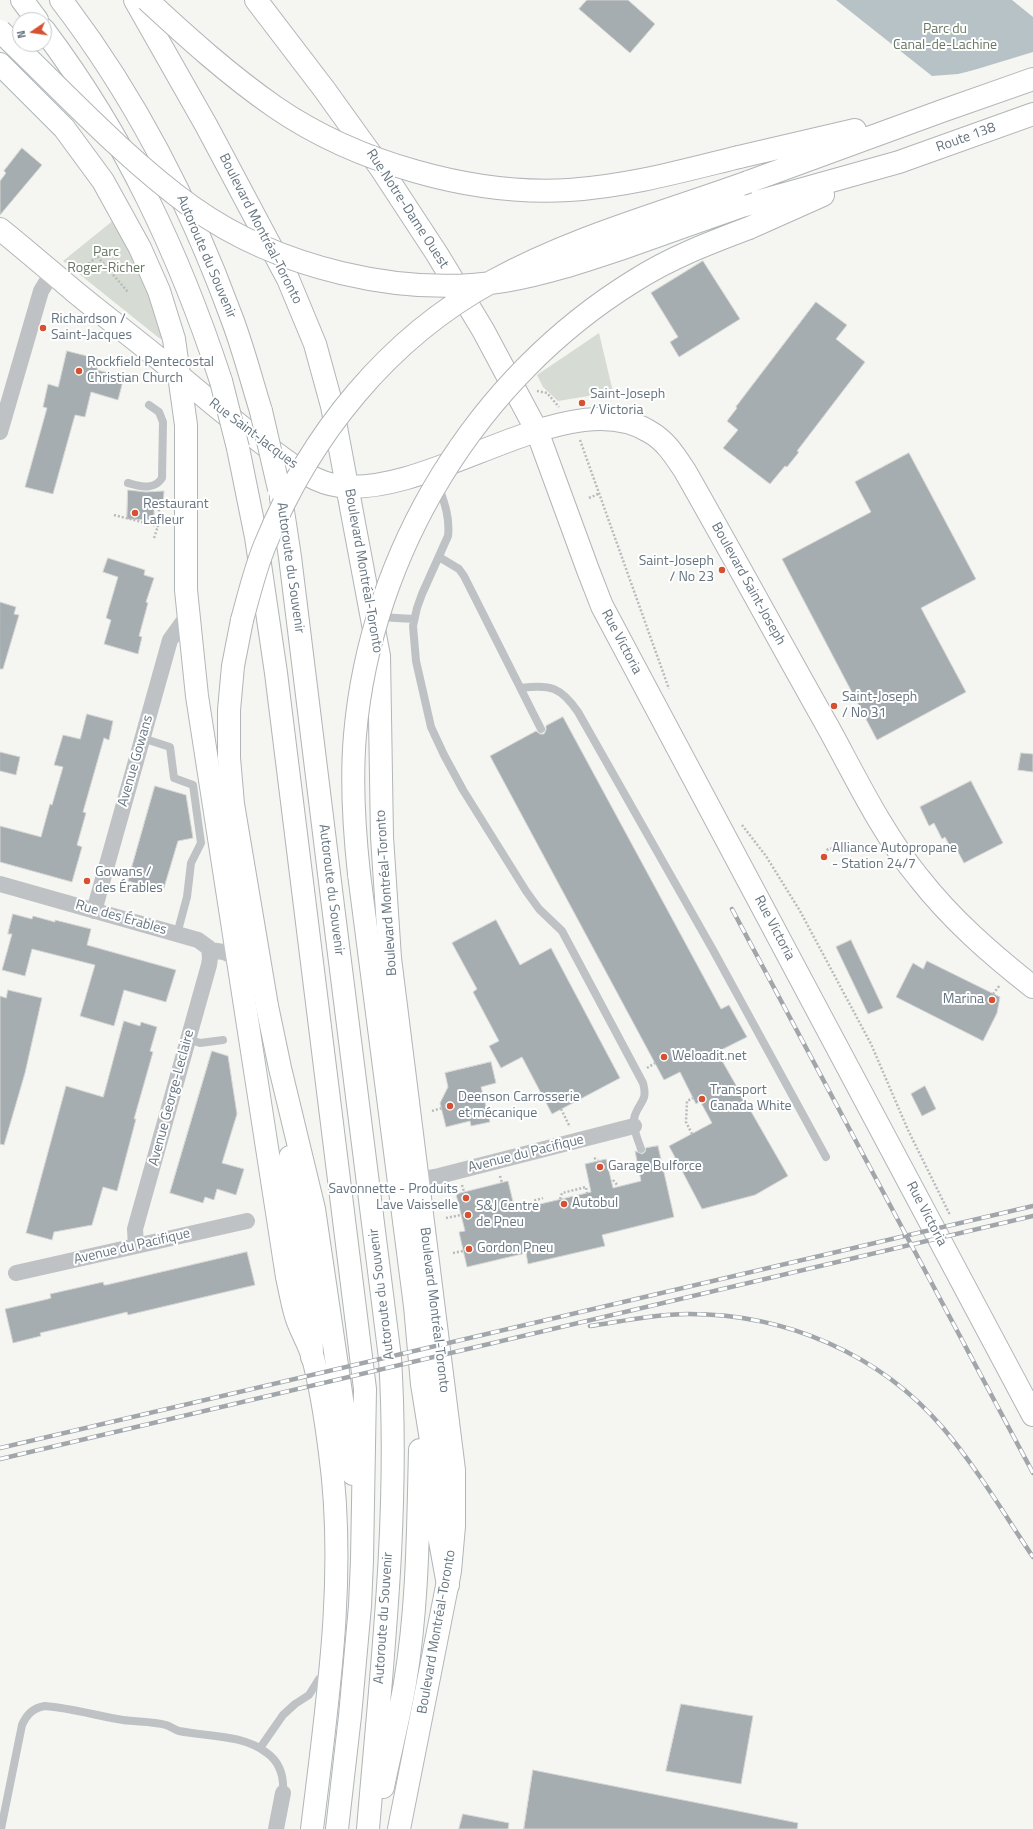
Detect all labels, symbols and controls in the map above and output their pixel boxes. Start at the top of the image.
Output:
north arrow [12,12,52,52]
park label: Parc du Canal-de-Lachine [893,22,997,54]
text: N [13,29,30,40]
street label: Route 138 [934,120,998,156]
street label: Rue Notre-Dame Ouest [362,146,452,272]
street label: Boulevard Montréal-Toronto [215,151,305,307]
street label: Autoroute du Souvenir [172,193,240,321]
park label: Parc Roger-Richer [67,245,145,278]
place label: Richardson / Saint-Jacques [51,312,132,344]
marker: Richardson / Saint-Jacques [38,323,48,333]
place label: Rockfield Pentecostal Christian Church [87,355,214,388]
marker: Rockfield Pentecostal Christian Church [74,366,84,376]
place label: Saint-Joseph / Victoria [590,387,665,420]
street label: Rue Saint-Jacques [205,395,301,473]
marker: Saint-Joseph / Victoria [577,398,587,408]
street label: Boulevard Montréal-Toronto [340,488,386,654]
place label: Restaurant Lafleur [143,497,209,530]
street label: Autoroute du Souvenir [272,501,308,635]
marker: Restaurant Lafleur [130,508,140,518]
street label: Boulevard Saint-Joseph [707,520,789,648]
place label: Saint-Joseph / No 23 [639,554,714,586]
marker: Saint-Joseph / No 23 [717,565,727,575]
street label: Rue Victoria [597,607,645,677]
place label: Saint-Joseph / No 31 [842,690,917,722]
marker: Saint-Joseph / No 31 [829,701,839,711]
street label: Avenue Gowans [115,713,157,809]
street label: Boulevard Montréal-Toronto [373,809,401,977]
street label: Autoroute du Souvenir [315,823,347,957]
place label: Alliance Autopropane - Station 24/7 [832,841,957,874]
marker: Alliance Autopropane - Station 24/7 [819,852,829,862]
place label: Gowans / des Érables [95,865,163,898]
marker: Gowans / des Érables [82,876,92,886]
street label: Rue Victoria [750,893,798,963]
street label: Rue des Érables [74,897,168,939]
place label: Marina [943,992,984,1008]
marker: Marina [987,995,997,1005]
street label: Avenue George-Leclaire [146,1028,198,1168]
place label: Weloadit.net [672,1049,747,1065]
marker: Weloadit.net [659,1052,669,1062]
place label: Transport Canada White [710,1083,792,1116]
place label: Deenson Carrosserie et mécanique [458,1090,580,1122]
marker: Transport Canada White [697,1094,707,1104]
marker: Deenson Carrosserie et mécanique [445,1101,455,1111]
street label: Avenue du Pacifique [466,1131,586,1177]
place label: Garage Bulforce [608,1159,702,1175]
marker: Garage Bulforce [595,1162,605,1172]
street label: Rue Victoria [902,1179,950,1249]
place label: Savonnette - Produits Lave Vaisselle [328,1182,458,1214]
marker: Savonnette - Produits Lave Vaisselle [461,1193,471,1203]
place label: Autobul [572,1196,618,1212]
place label: S&J Centre de Pneu [476,1199,539,1232]
marker: Autobul [559,1199,569,1209]
marker: S&J Centre de Pneu [463,1210,473,1220]
street label: Avenue du Pacifique [72,1225,192,1269]
street label: Boulevard Montréal-Toronto [416,1226,452,1394]
street label: Autoroute du Souvenir [366,1227,398,1361]
place label: Gordon Pneu [477,1241,553,1257]
marker: Gordon Pneu [464,1244,474,1254]
street label: Boulevard Montréal-Toronto [414,1549,460,1715]
street label: Autoroute du Souvenir [371,1552,397,1684]

